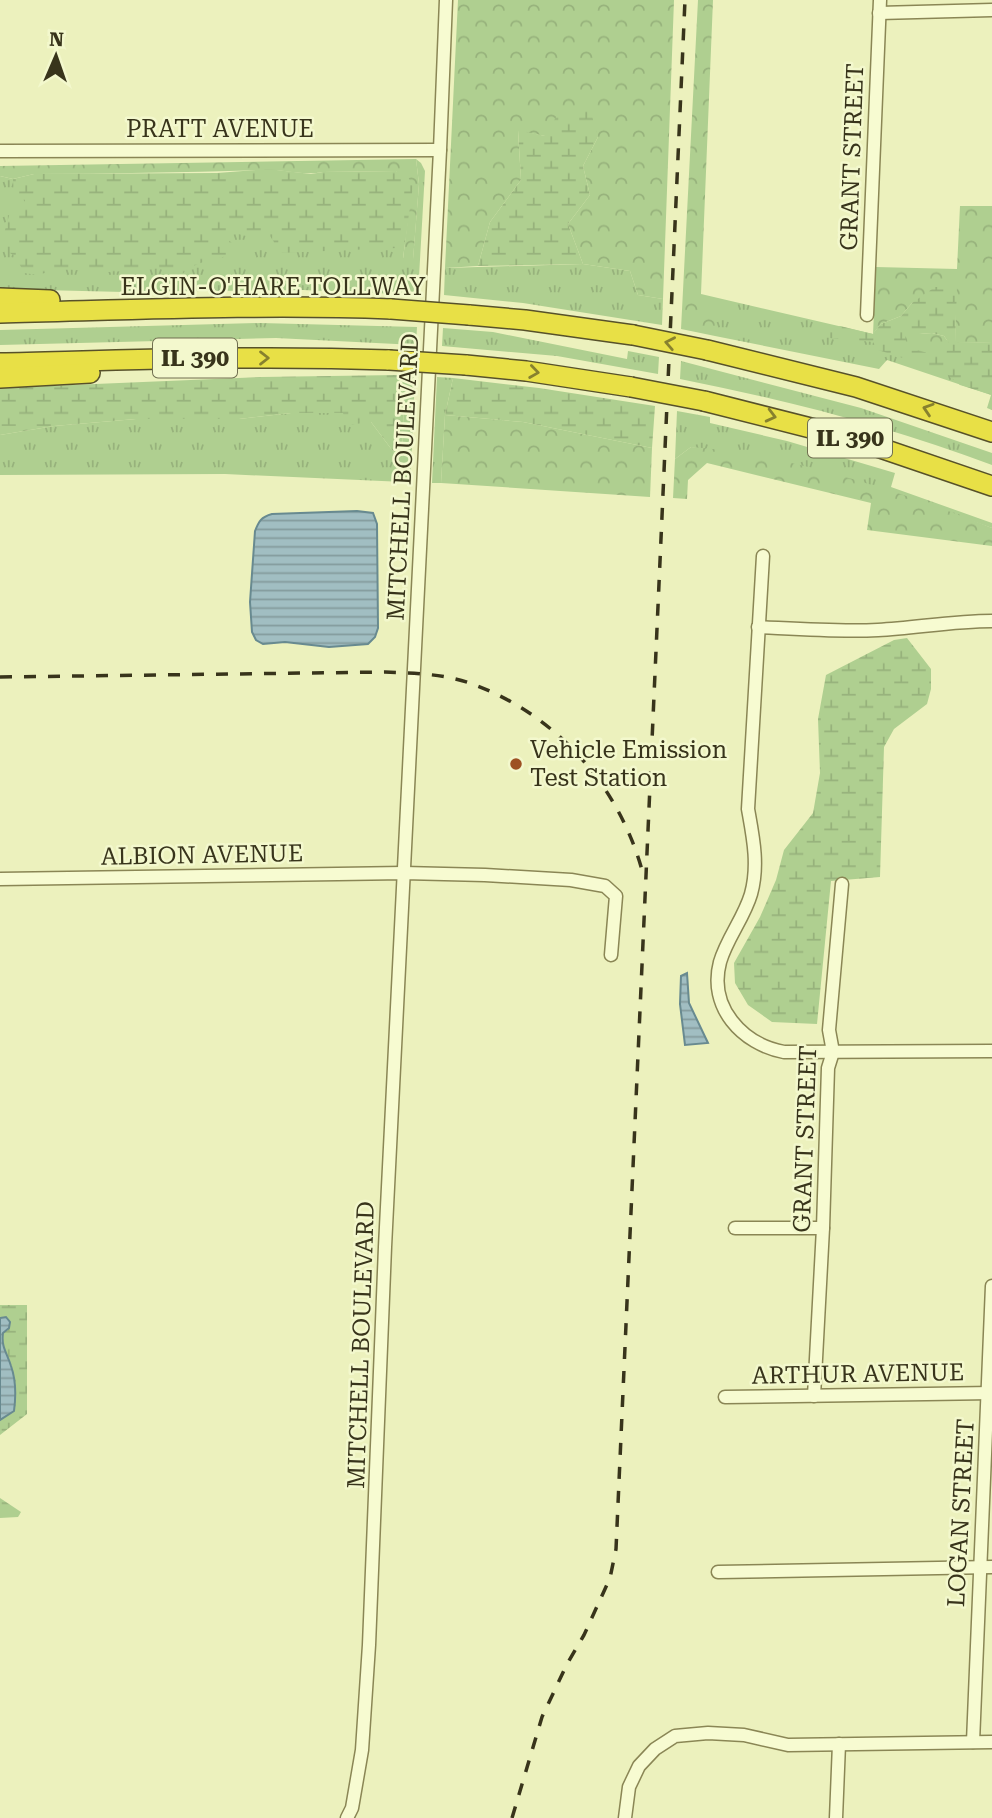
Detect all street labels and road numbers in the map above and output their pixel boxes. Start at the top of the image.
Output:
street label: GRANT STREET [835,63,869,251]
street label: PRATT AVENUE [126,115,314,143]
street label: ELGIN-O'HARE TOLLWAY [120,273,426,301]
street label: MITCHELL BOULEVARD [381,333,425,621]
road number: IL 390 [153,338,237,378]
road number: IL 390 [808,418,892,458]
street label: ALBION AVENUE [101,839,303,871]
street label: GRANT STREET [788,1045,822,1233]
street label: MITCHELL BOULEVARD [342,1201,380,1489]
street label: ARTHUR AVENUE [751,1358,965,1390]
street label: LOGAN STREET [942,1418,980,1608]

